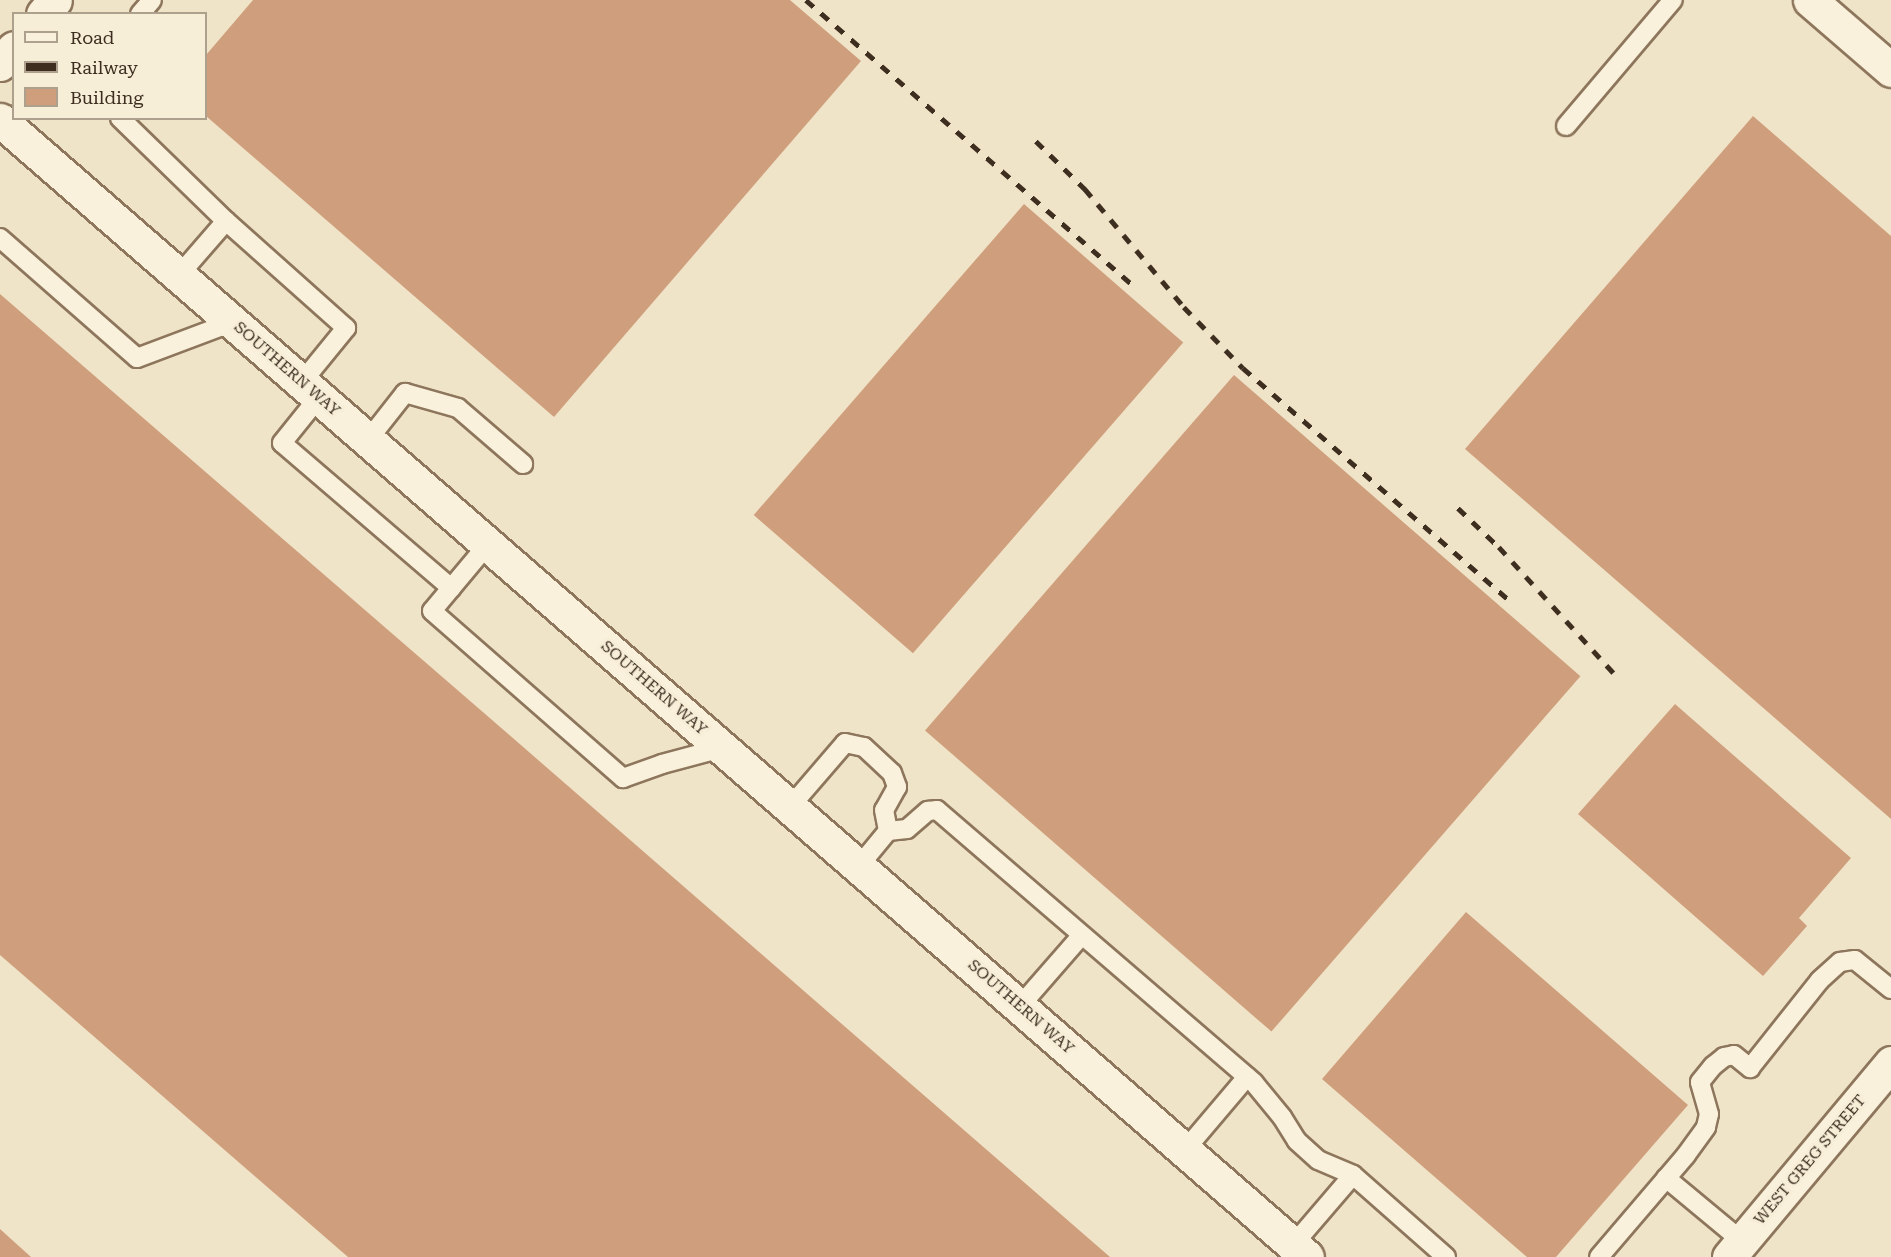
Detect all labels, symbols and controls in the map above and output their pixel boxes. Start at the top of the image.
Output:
legend [12,12,207,120]
text: Road [70,27,114,48]
text: Railway [70,57,138,78]
text: Building [70,87,144,108]
street label: SOUTHERN WAY [230,318,344,420]
street label: SOUTHERN WAY [597,637,711,739]
street label: SOUTHERN WAY [964,956,1078,1058]
street label: WEST GREG STREET [1750,1091,1870,1229]

